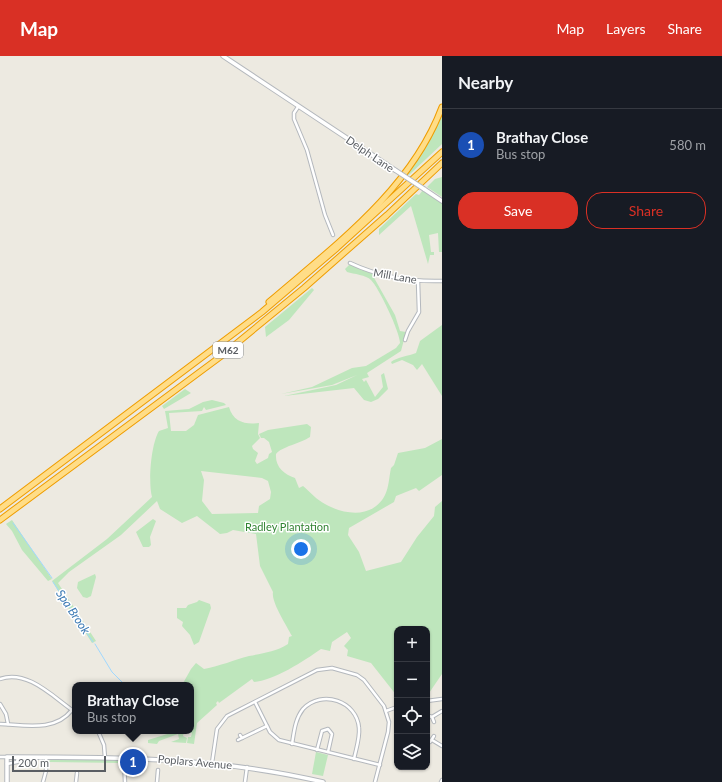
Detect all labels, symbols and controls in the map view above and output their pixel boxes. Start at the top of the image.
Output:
text: Map [20,17,58,40]
text: Map [556,20,584,37]
text: Layers [606,20,646,37]
text: Share [668,20,702,37]
text: Nearby [458,72,513,93]
text: Brathay Close [496,128,588,146]
street label: Delph Lane [344,133,397,174]
text: 1 [467,137,475,153]
text: 580 m [669,137,706,153]
text: Bus stop [496,146,545,162]
button: Save [458,192,578,229]
button: Share [586,192,706,229]
street label: Mill Lane [372,265,418,286]
road number: M62 [213,342,243,358]
park label: Radley Plantation [245,520,329,533]
your location [291,539,311,559]
water label: Spa Brook [53,587,94,637]
map controls [394,626,430,770]
button: + [394,626,430,662]
button: − [394,662,430,698]
popup [72,682,194,734]
text: Brathay Close [87,691,179,709]
button: locate [394,698,430,734]
text: Bus stop [87,709,136,725]
button: layers [394,734,430,770]
pin: 1 [120,747,146,777]
street label: Poplars Avenue [157,752,233,771]
scale bar [12,754,106,773]
text: 200 m [18,756,49,769]

